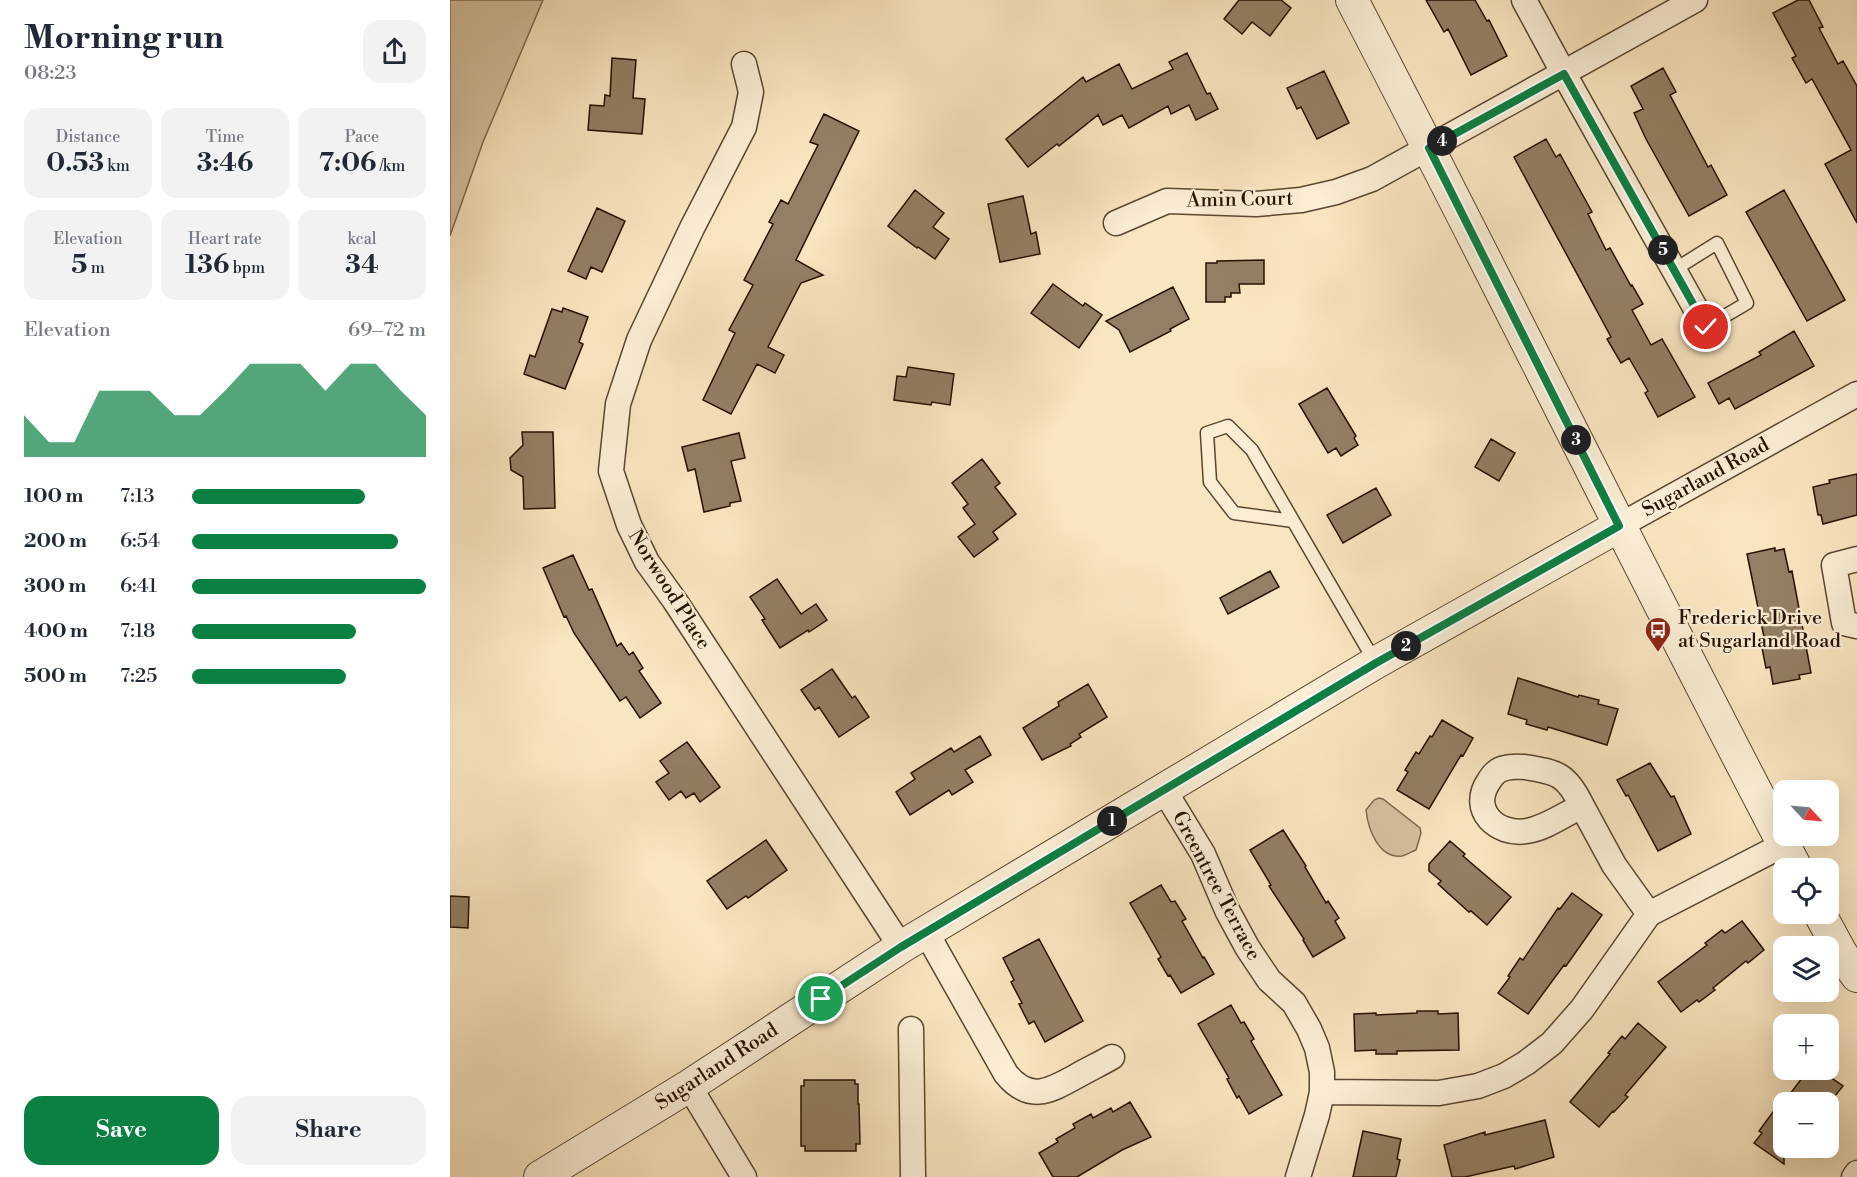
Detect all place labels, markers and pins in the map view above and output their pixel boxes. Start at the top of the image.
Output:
pin: 4 [1427,126,1457,156]
pin: 5 [1648,235,1678,265]
pin [1680,301,1731,352]
pin: 3 [1561,425,1591,455]
place label: Frederick Drive at Sugarland Road [1678,606,1841,654]
bus stop icon: Frederick Drive at Sugarland Road [1643,615,1673,653]
pin: 2 [1391,631,1421,661]
pin: 1 [1097,806,1127,836]
pin [795,973,846,1024]

